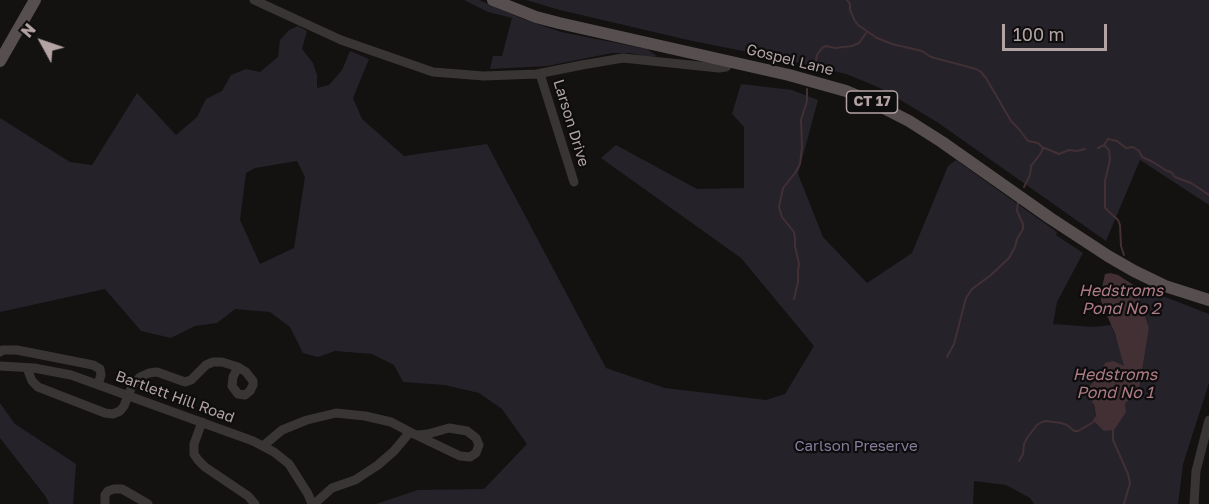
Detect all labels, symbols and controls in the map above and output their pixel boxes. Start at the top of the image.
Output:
north arrow [12,12,72,72]
scale bar [1005,12,1110,50]
text: N [17,19,40,42]
text: 100 m [1013,23,1064,45]
street label: Gospel Lane [745,40,835,80]
street label: Larson Drive [549,77,593,169]
road number: CT 17 [846,91,898,113]
water label: Hedstroms Pond No 2 [1079,281,1163,319]
water label: Hedstroms Pond No 1 [1073,365,1157,403]
street label: Bartlett Hill Road [113,367,237,427]
park label: Carlson Preserve [794,437,918,455]

